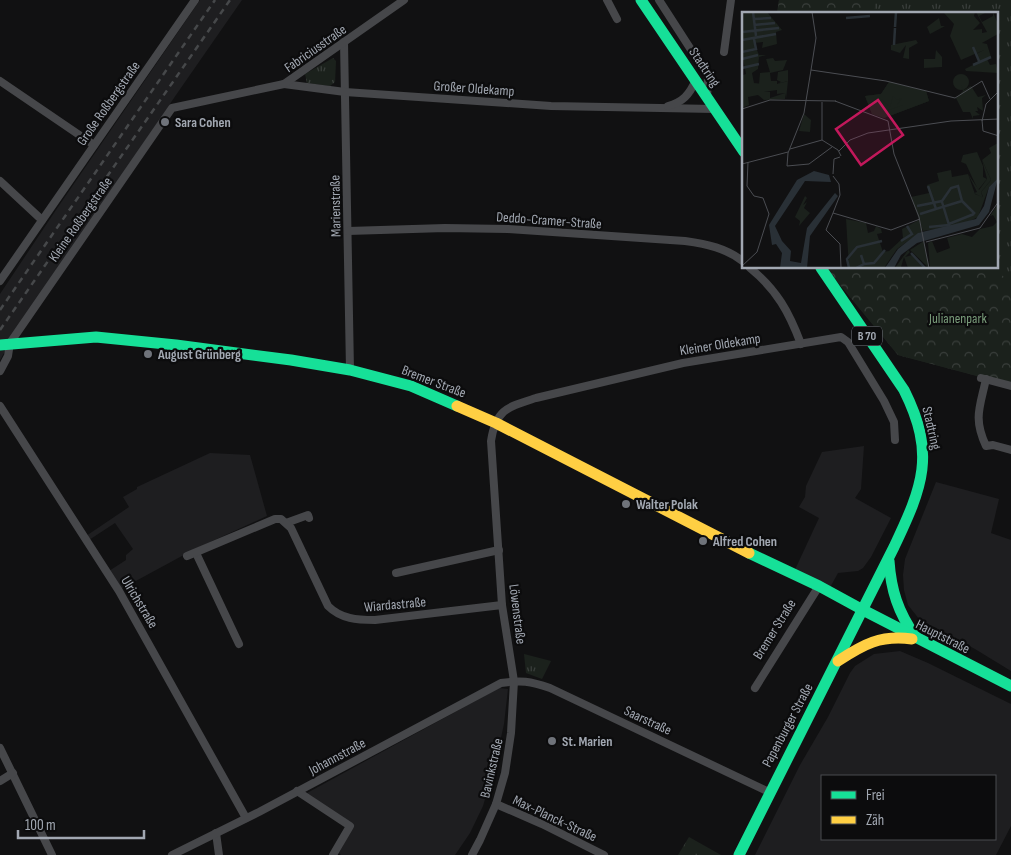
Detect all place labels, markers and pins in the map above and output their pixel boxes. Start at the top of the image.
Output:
place label: Sara Cohen [175,114,231,131]
marker: Sara Cohen [159,116,171,128]
place label: August Grünberg [157,346,241,363]
marker: August Grünberg [142,348,154,360]
place label: Walter Polak [636,496,698,513]
marker: Walter Polak [620,498,632,510]
place label: Alfred Cohen [712,533,777,550]
marker: Alfred Cohen [697,535,709,547]
place label: St. Marien [562,733,612,750]
marker: St. Marien [546,735,558,747]

